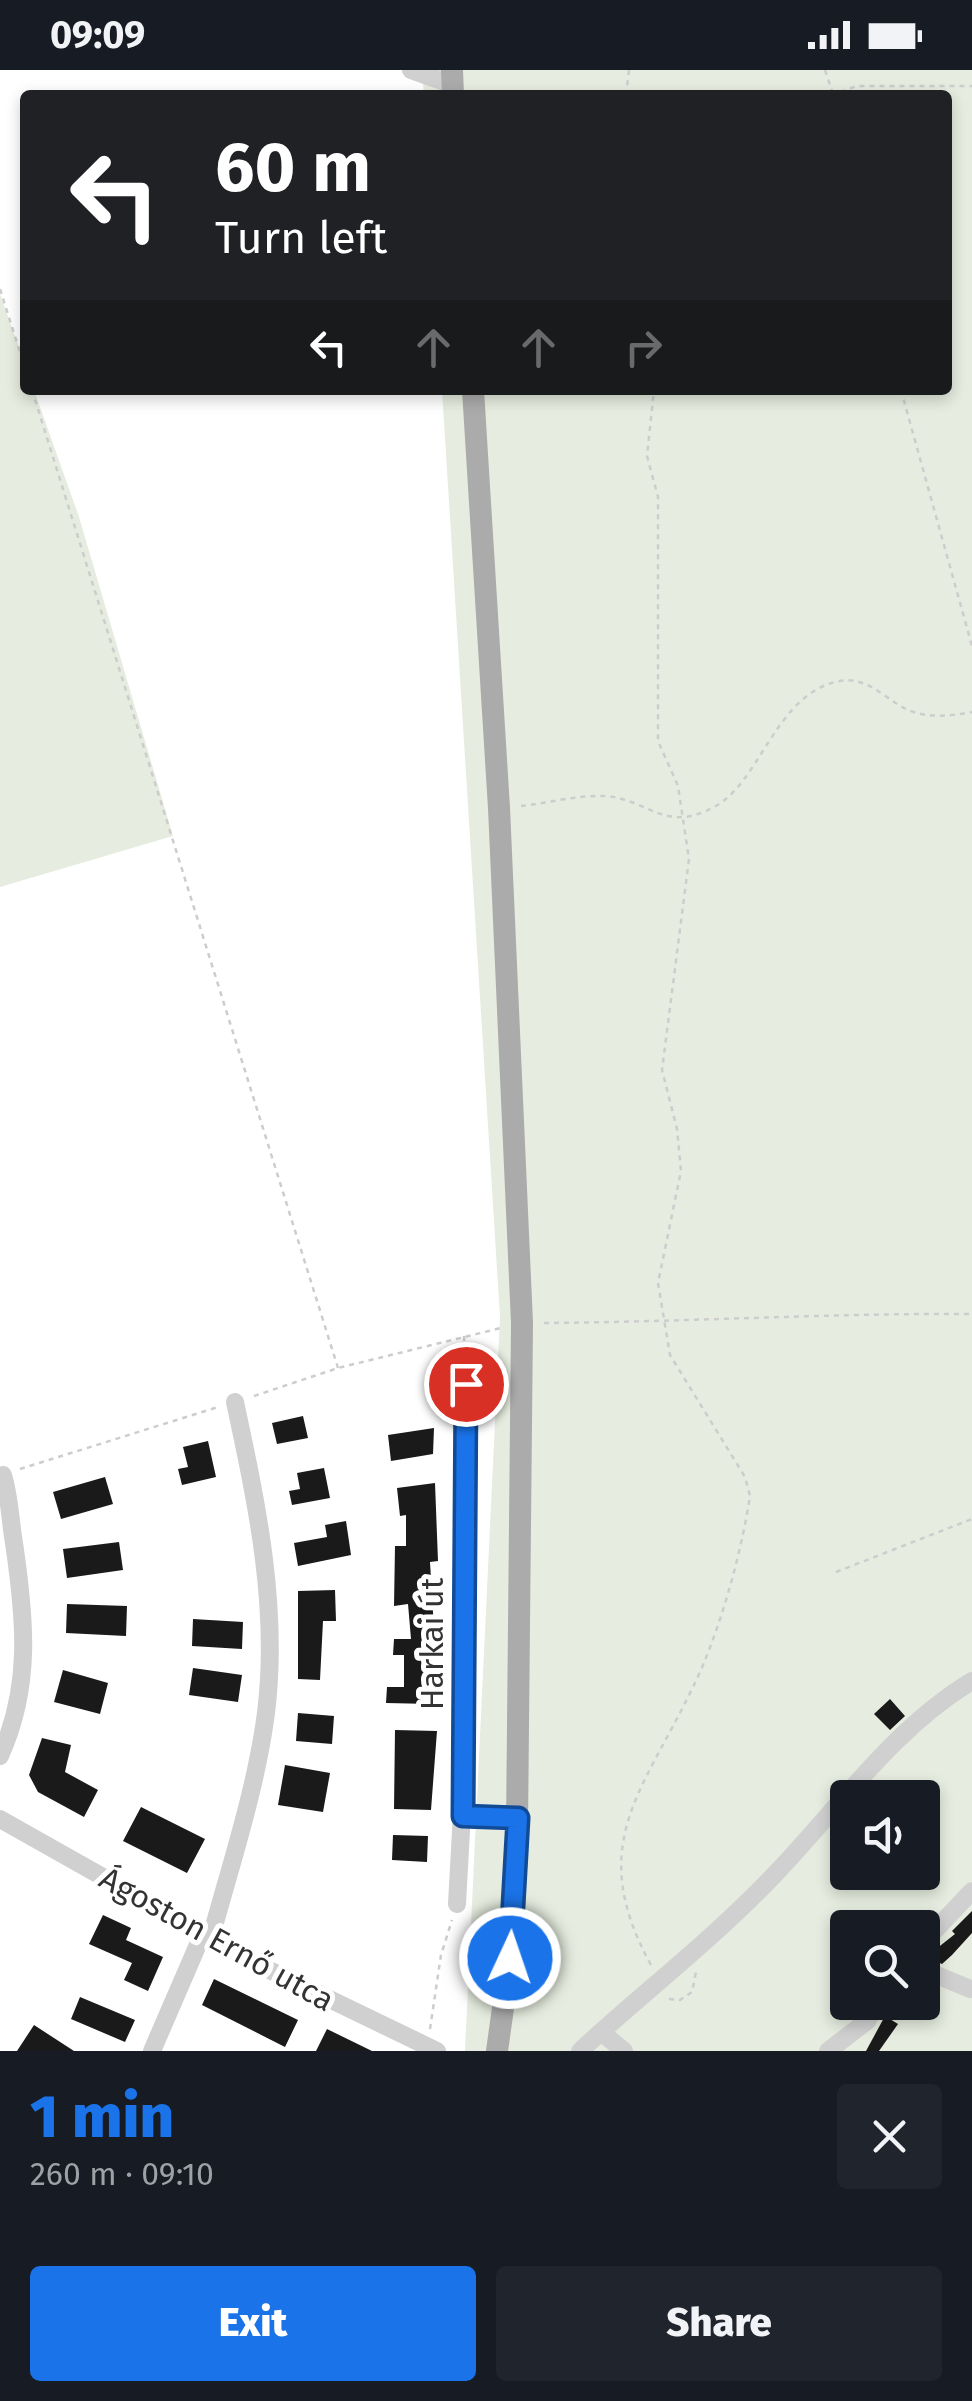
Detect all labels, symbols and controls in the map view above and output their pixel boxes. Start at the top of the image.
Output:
text: 09:09 [50,12,145,58]
text: 60 m [215,126,371,210]
icon: left [50,130,180,260]
text: Turn left [215,211,387,265]
icon: left [301,320,356,375]
icon: ahead [406,320,461,375]
icon: ahead [511,320,566,375]
icon: right [616,320,671,375]
pin [424,1342,509,1427]
icon: arrive [439,1357,494,1412]
street label: Harkai út [413,1577,451,1710]
map controls [830,1780,940,2020]
button: sound [830,1780,940,1890]
street label: Ágoston Ernő utca [93,1859,341,2019]
position arrow [458,1906,562,2010]
button: search [830,1910,940,2020]
text: 1 min [30,2081,174,2153]
button: close [837,2084,942,2189]
text: 260 m · 09:10 [30,2155,214,2193]
button: Exit [30,2266,476,2381]
button: Share [496,2266,942,2381]

